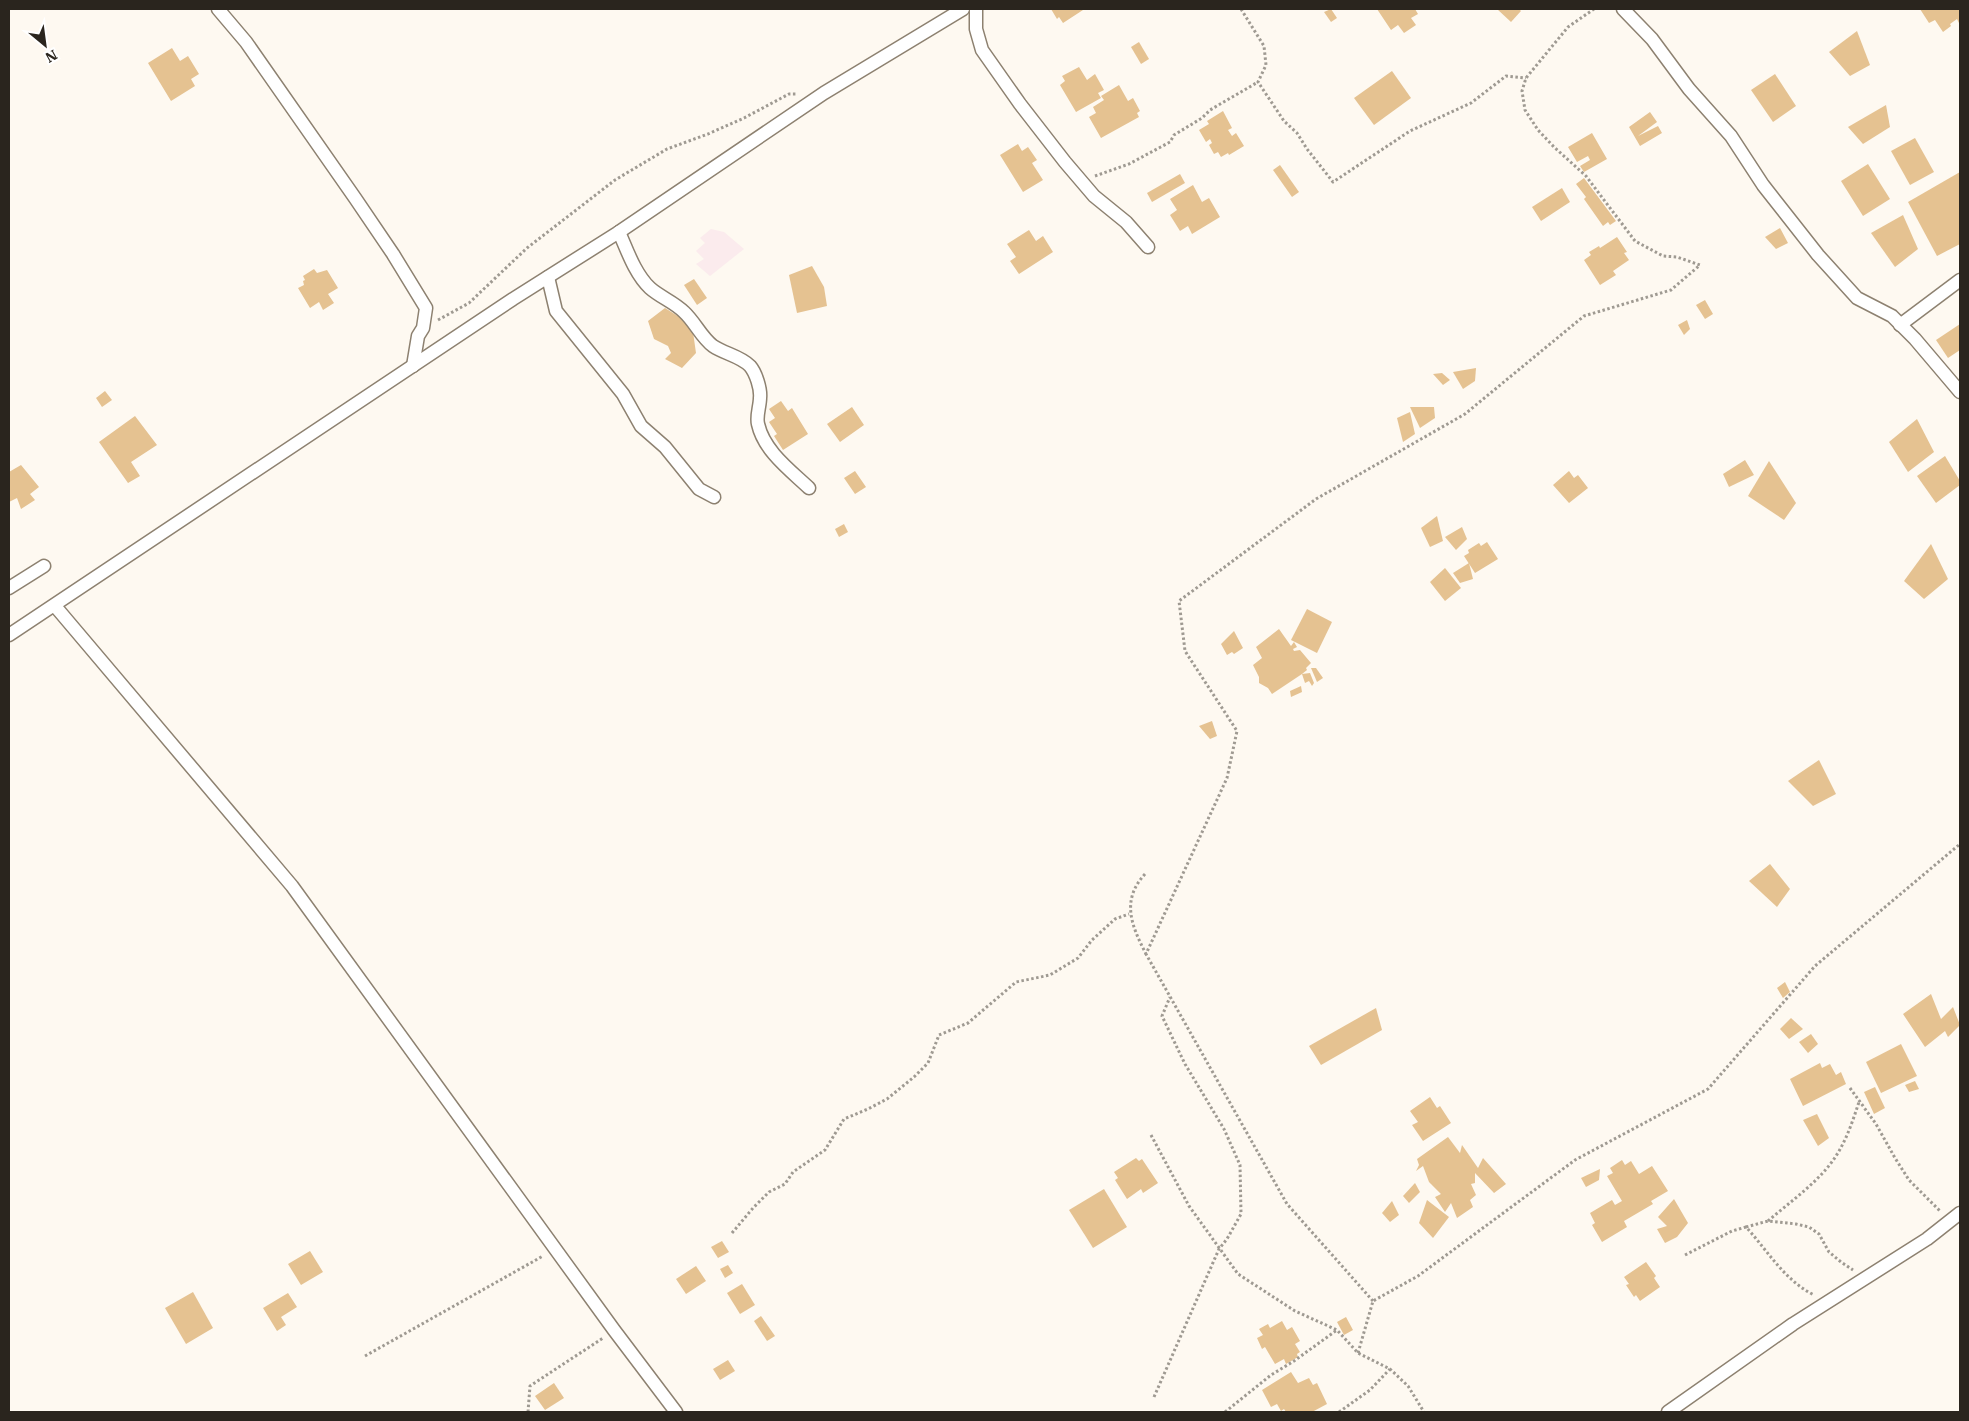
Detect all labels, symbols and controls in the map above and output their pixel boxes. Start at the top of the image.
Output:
north arrow [20,20,70,70]
text: N [42,46,61,67]

